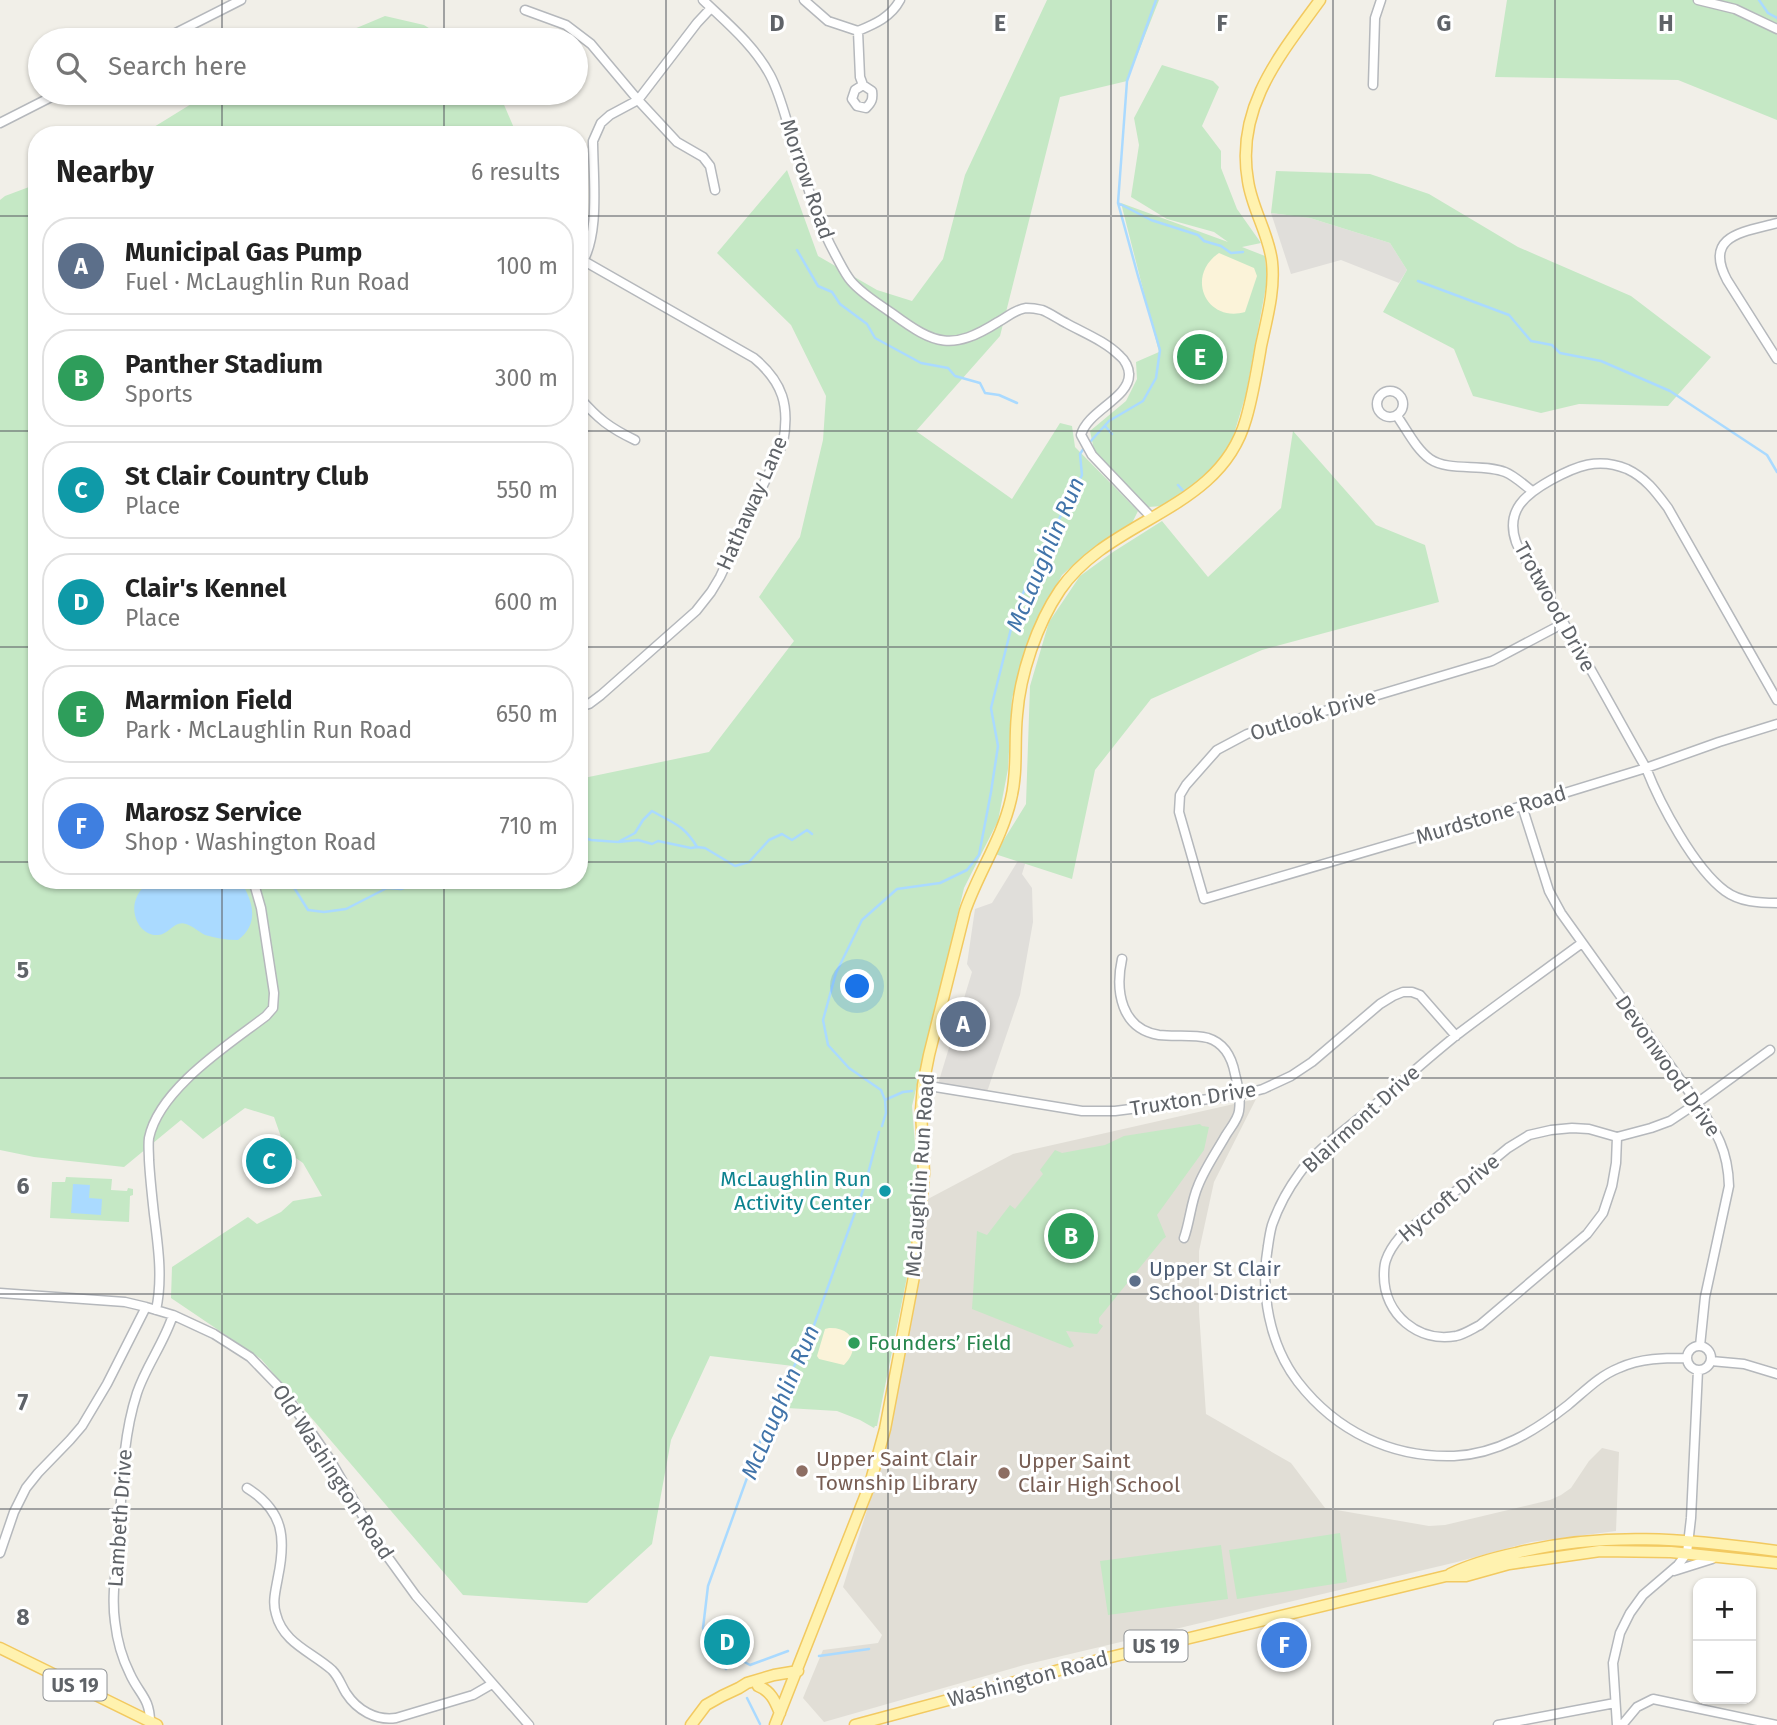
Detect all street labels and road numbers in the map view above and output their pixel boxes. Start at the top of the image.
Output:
street label: Morrow Road [774,115,840,243]
street label: Hathaway Lane [711,432,793,574]
street label: Trotwood Drive [1509,537,1601,677]
street label: Outlook Drive [1247,684,1379,746]
street label: Murdstone Road [1413,780,1569,850]
street label: Devonwood Drive [1610,990,1726,1142]
street label: Blairmont Drive [1297,1059,1425,1179]
street label: McLaughlin Run Road [900,1072,940,1278]
street label: Truxton Drive [1128,1076,1258,1122]
street label: Hycroft Drive [1393,1148,1505,1248]
street label: Old Washington Road [267,1379,399,1565]
street label: Lambeth Drive [102,1448,138,1588]
road number: US 19 [1124,1630,1188,1662]
street label: Washington Road [945,1645,1111,1713]
road number: US 19 [43,1670,106,1700]

